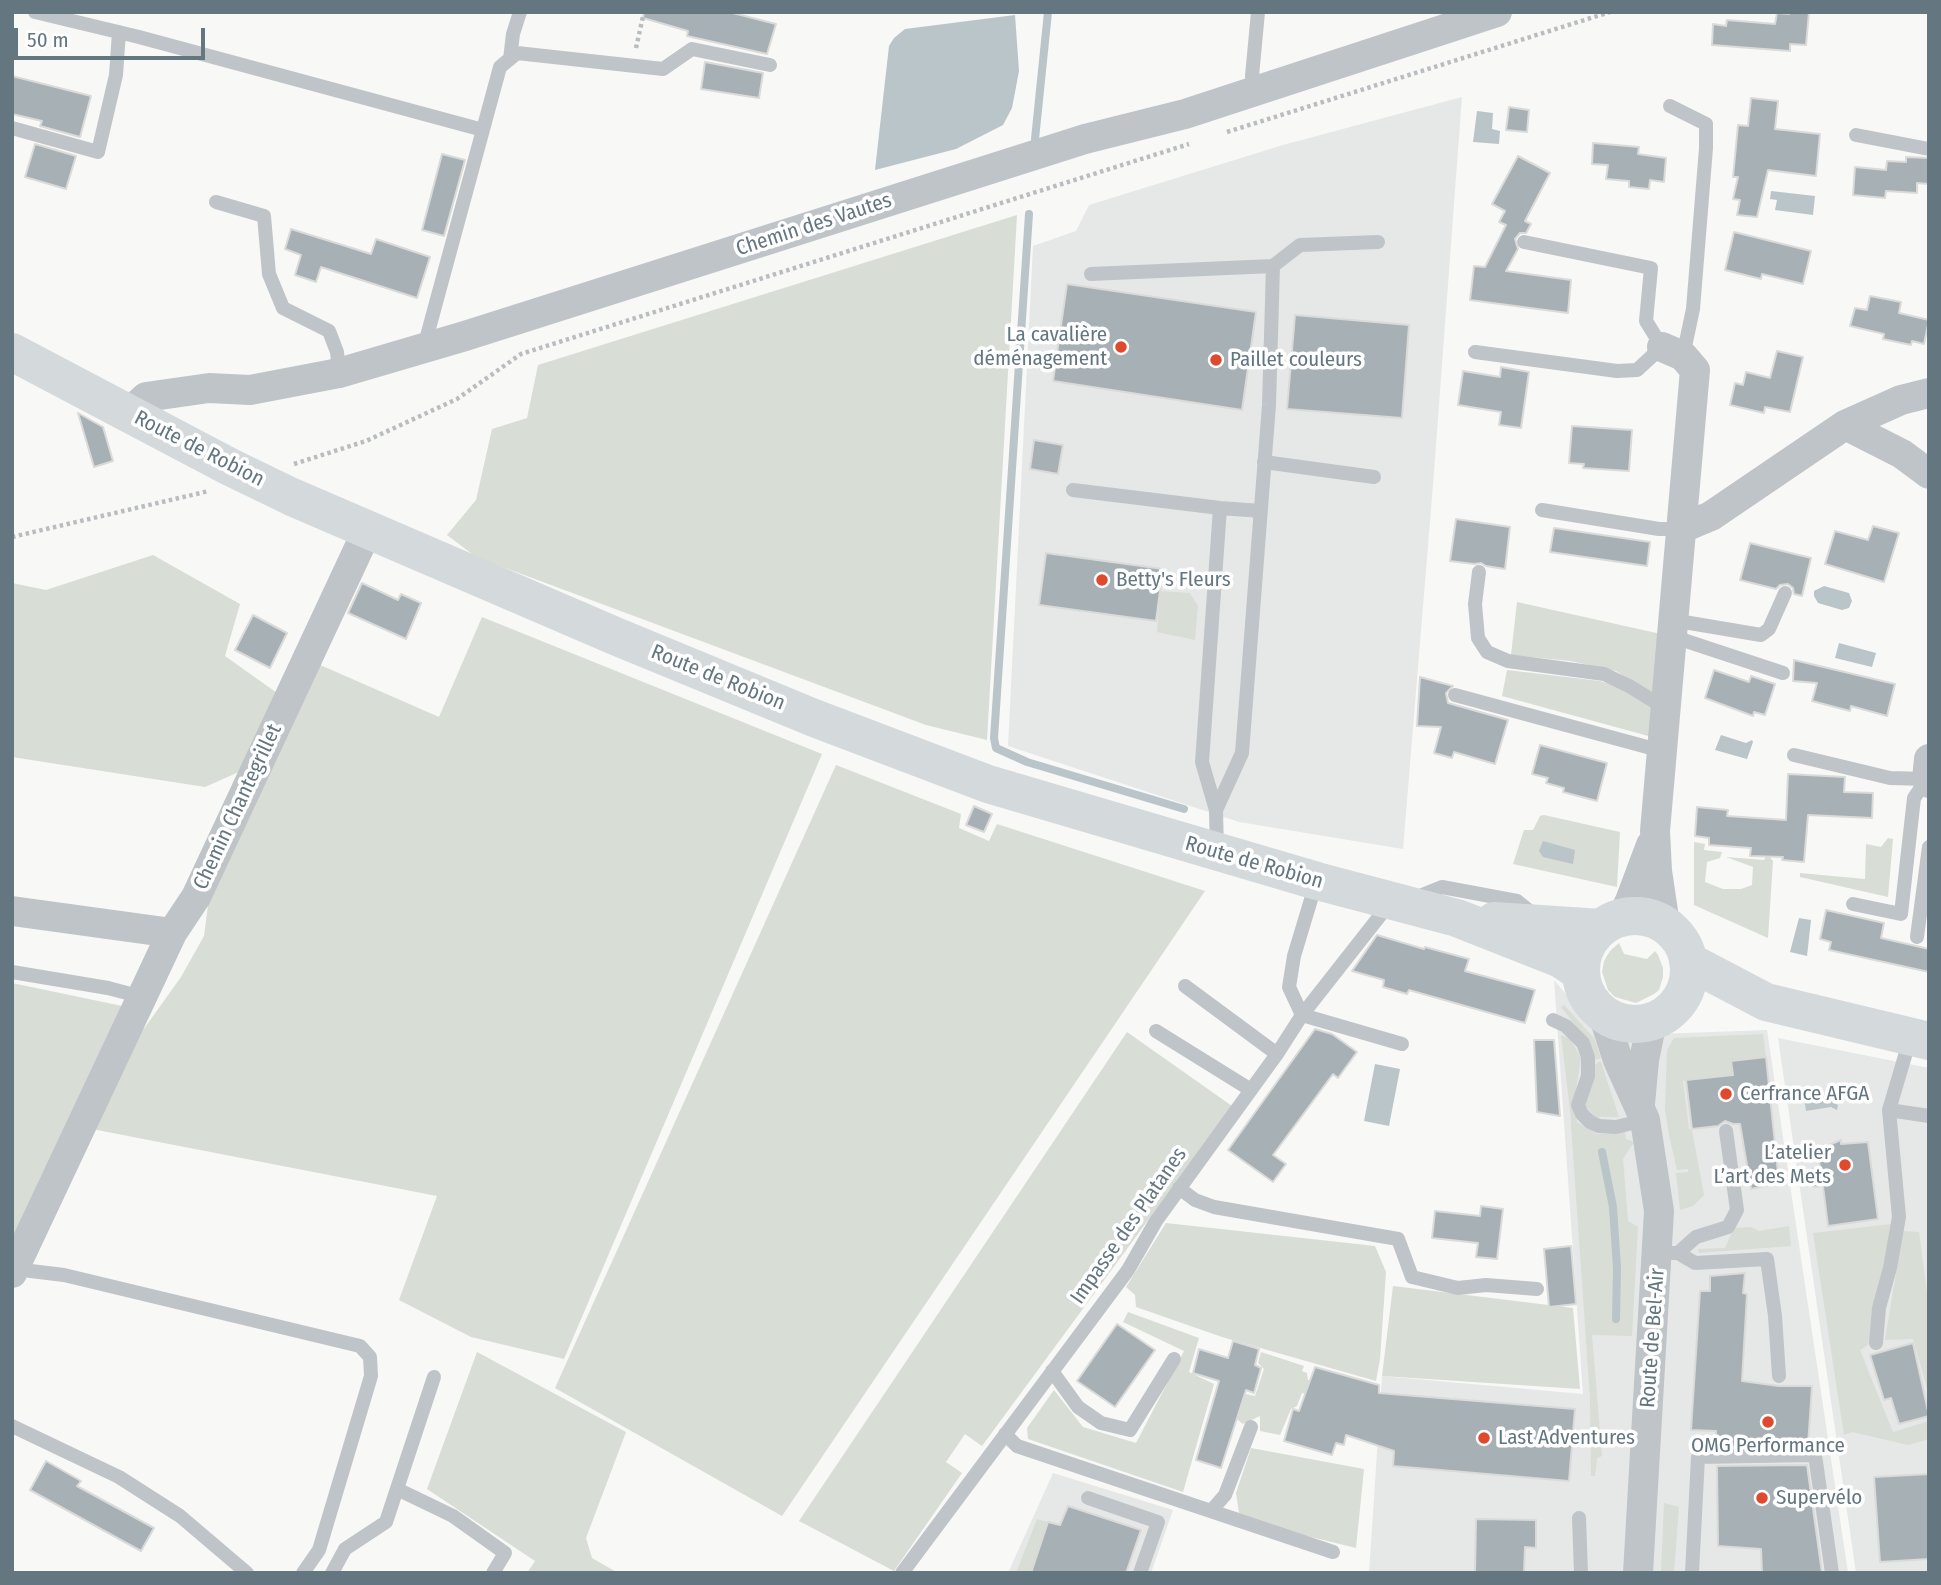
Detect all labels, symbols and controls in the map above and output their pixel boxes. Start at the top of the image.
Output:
scale bar [18,14,208,58]
text: 50 m [27,27,69,53]
street label: Chemin des Vautes [733,188,895,262]
place label: La cavalière déménagement [973,322,1107,372]
marker: La cavalière déménagement [1113,339,1129,355]
place label: Paillet couleurs [1230,347,1362,373]
marker: Paillet couleurs [1208,352,1224,368]
street label: Route de Robion [130,405,268,493]
place label: Betty's Fleurs [1116,567,1231,593]
marker: Betty's Fleurs [1094,572,1110,588]
street label: Route de Robion [647,640,789,716]
street label: Chemin Chantegrillet [189,720,287,894]
street label: Route de Robion [1182,831,1326,895]
place label: Cerfrance AFGA [1740,1081,1869,1107]
marker: Cerfrance AFGA [1718,1086,1734,1102]
place label: L’atelier L’art des Mets [1714,1140,1831,1190]
street label: Impasse des Platanes [1066,1143,1192,1309]
marker: L’atelier L’art des Mets [1837,1157,1853,1173]
street label: Route de Bel-Air [1636,1267,1670,1409]
marker: OMG Performance [1760,1414,1776,1430]
place label: Last Adventures [1498,1425,1635,1451]
marker: Last Adventures [1476,1430,1492,1446]
place label: OMG Performance [1691,1433,1845,1459]
place label: Supervélo [1776,1485,1862,1511]
marker: Supervélo [1754,1490,1770,1506]

